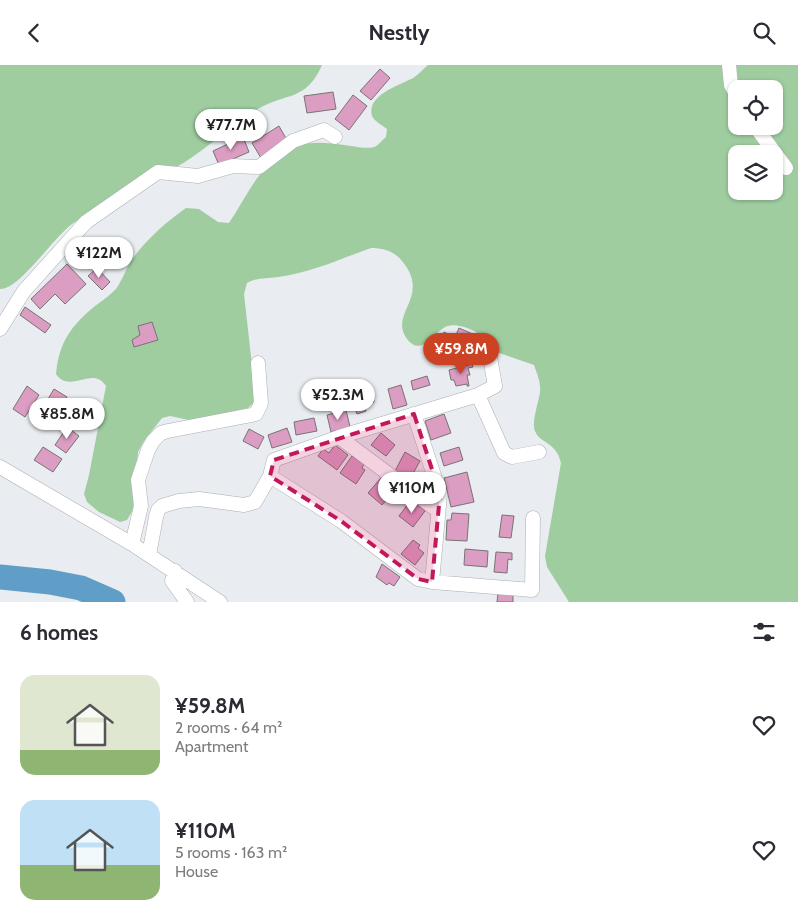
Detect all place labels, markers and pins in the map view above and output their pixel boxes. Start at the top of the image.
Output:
pin: ¥77.7M [190,109,272,151]
pin: ¥122M [64,237,134,279]
pin: ¥59.8M [420,333,502,375]
pin: ¥52.3M [297,379,379,421]
pin: ¥85.8M [26,397,108,440]
pin: ¥110M [377,471,447,514]

